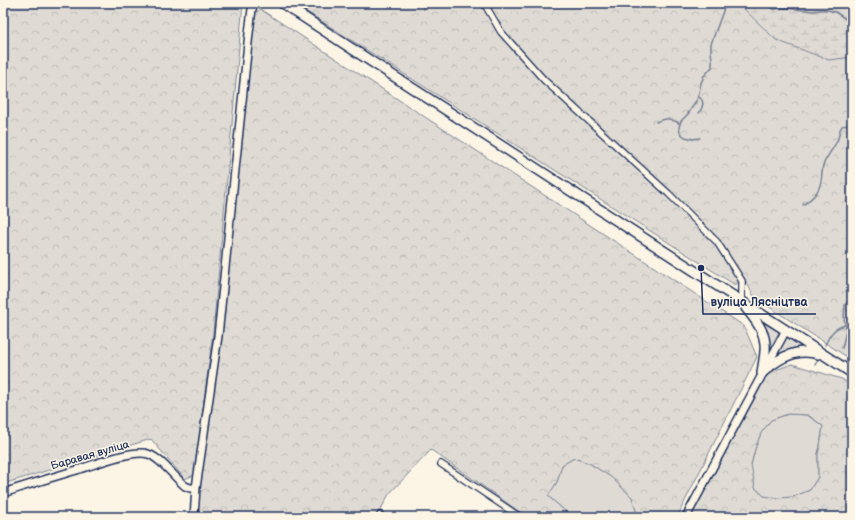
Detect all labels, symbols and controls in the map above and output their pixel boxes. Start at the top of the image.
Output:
callout: вуліца Лясніцтва [703,290,816,314]
text: вуліца Лясніцтва [711,295,808,310]
street label: Баравая вуліца [49,437,131,472]

